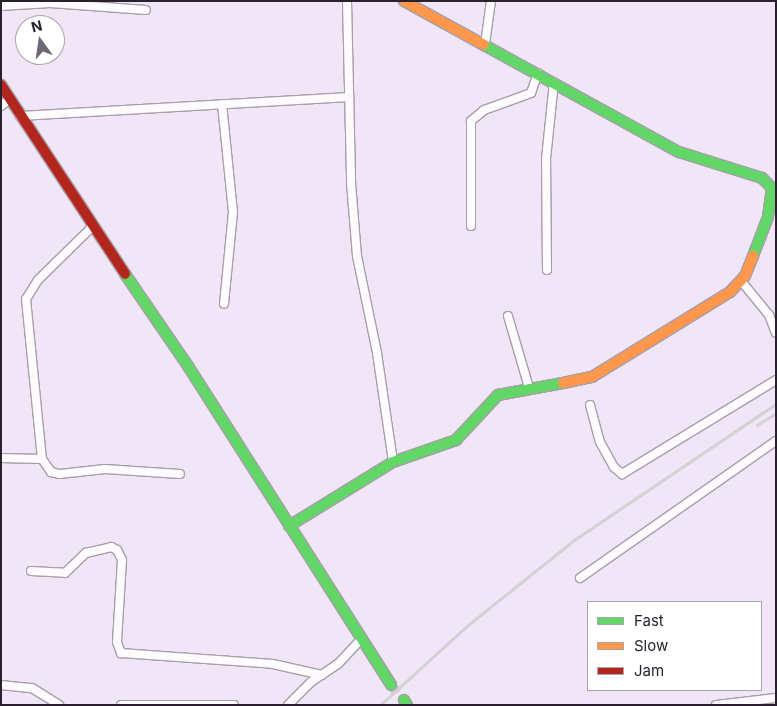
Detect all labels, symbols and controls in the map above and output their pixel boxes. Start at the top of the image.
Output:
north arrow [15,15,65,65]
text: N [29,16,44,35]
legend [587,601,762,691]
text: Fast [634,611,664,630]
text: Slow [634,636,668,655]
text: Jam [634,661,664,680]

